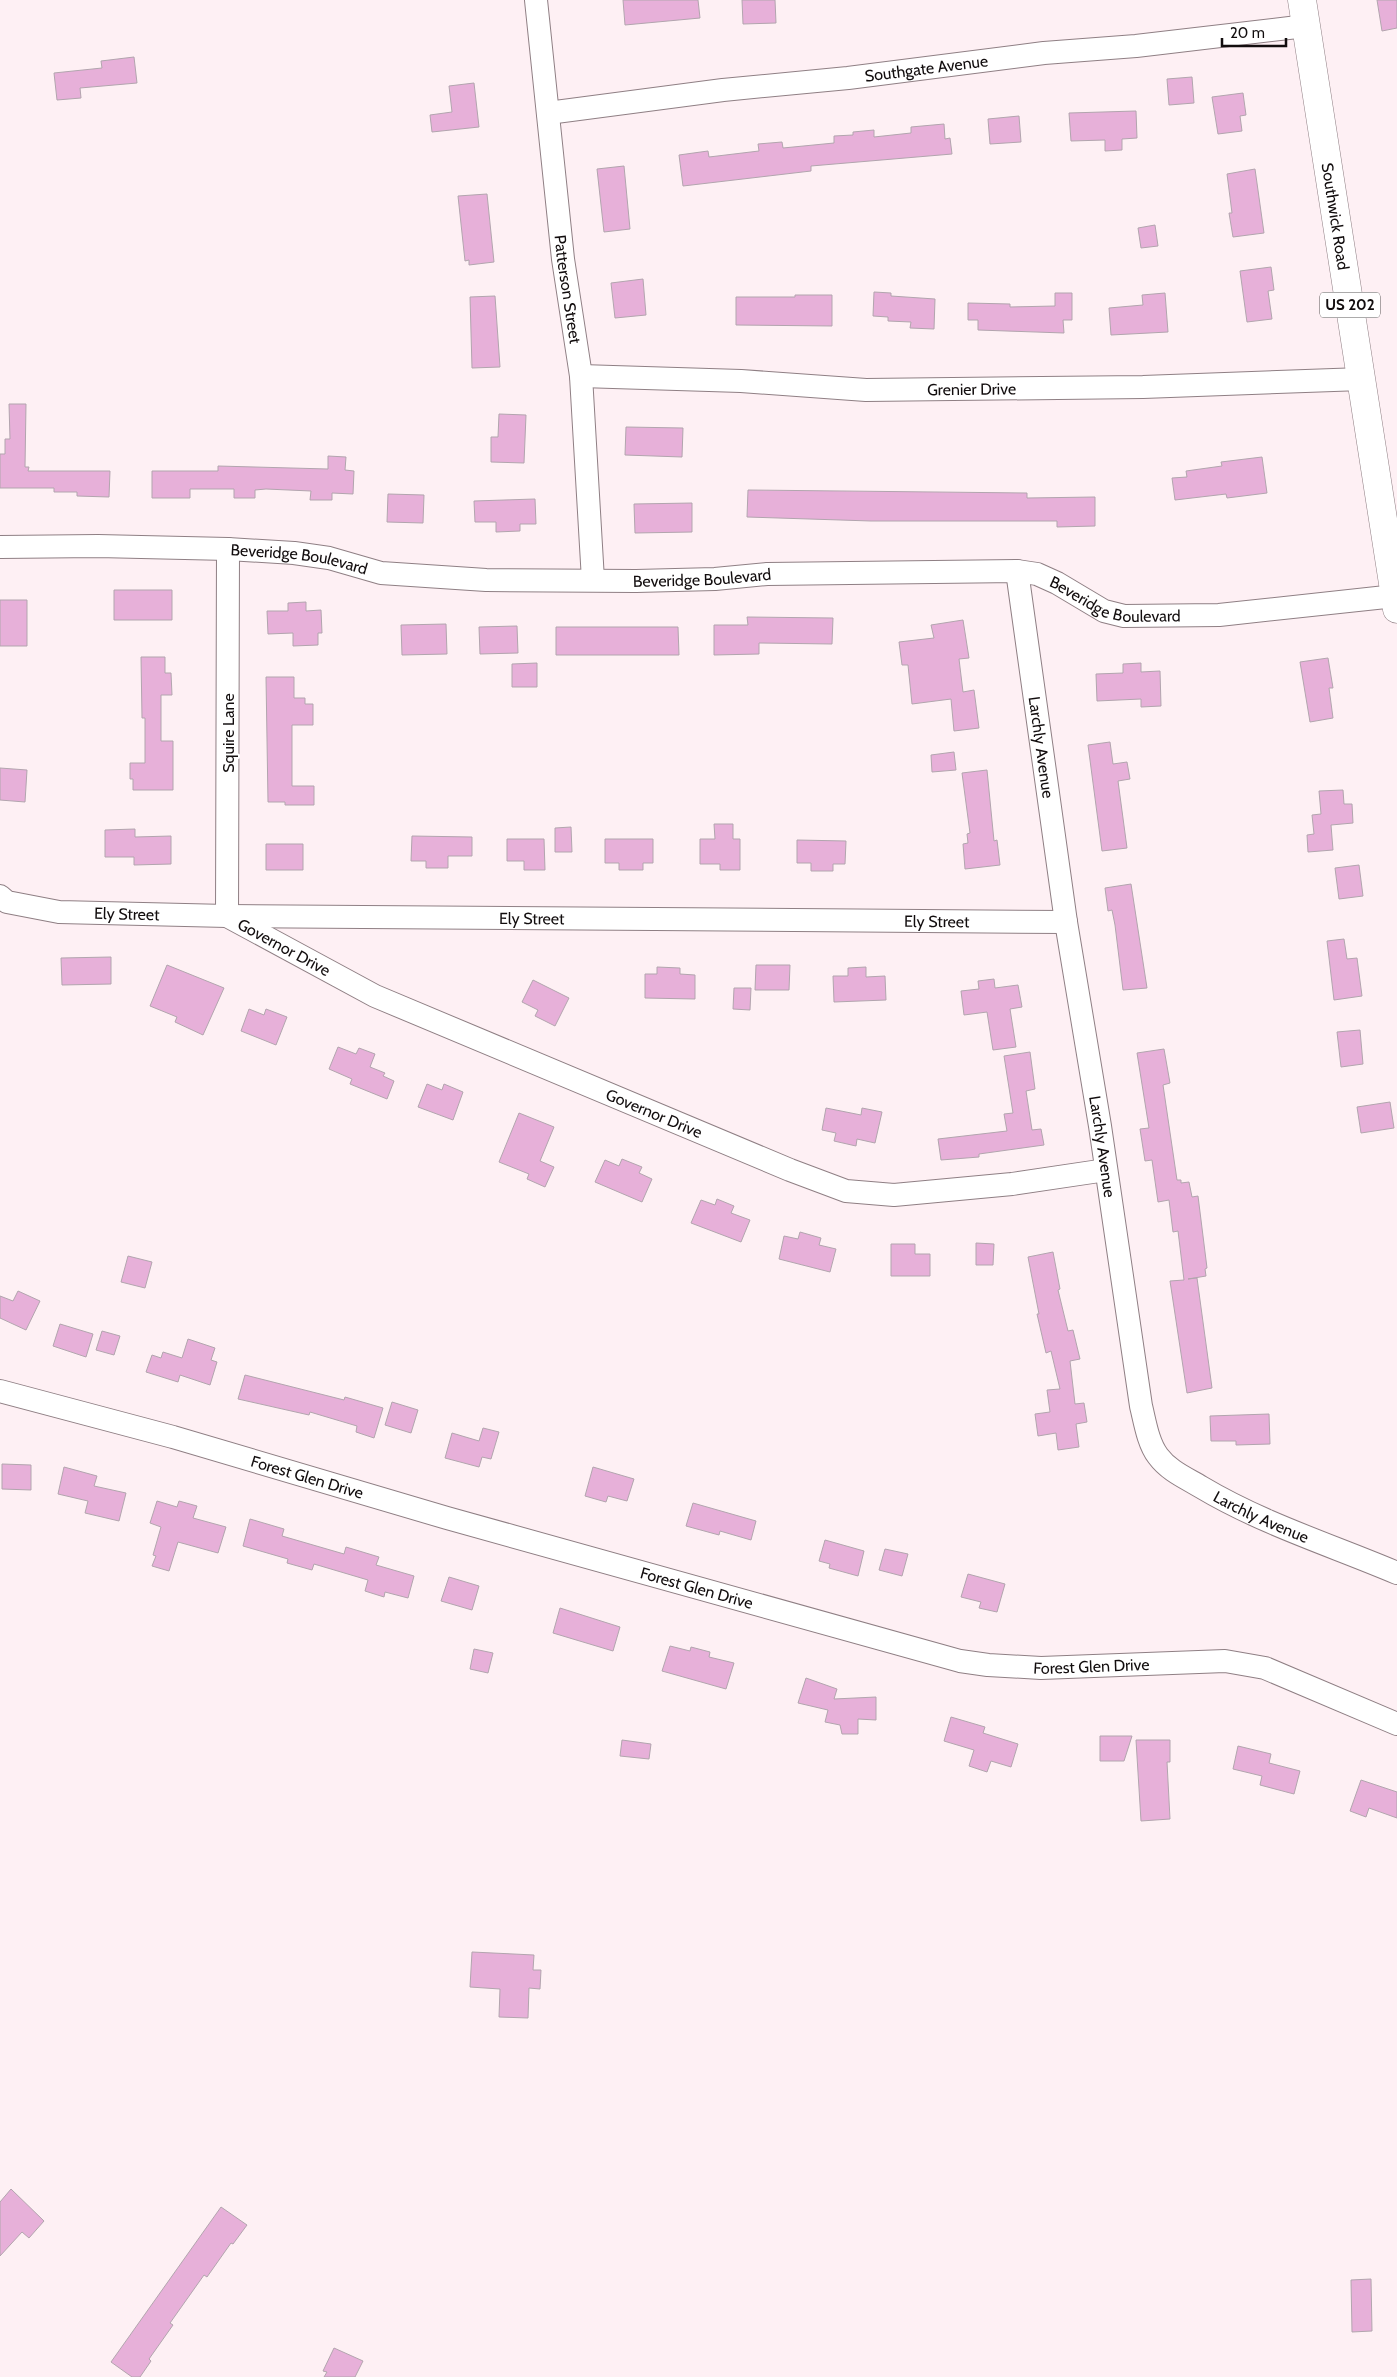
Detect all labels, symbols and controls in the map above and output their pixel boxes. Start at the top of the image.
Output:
scale bar [1222,15,1286,47]
text: 20 m [1230,24,1265,42]
street label: Southgate Avenue [864,51,989,86]
street label: Southwick Road [1318,161,1353,271]
street label: Patterson Street [551,234,585,346]
road number: US 202 [1320,292,1380,318]
street label: Grenier Drive [927,379,1016,399]
street label: Beveridge Boulevard [230,540,370,579]
street label: Beveridge Boulevard [633,565,772,591]
street label: Beveridge Boulevard [1047,572,1181,626]
street label: Squire Lane [219,693,238,773]
street label: Larchly Avenue [1025,695,1058,800]
street label: Ely Street [94,904,160,924]
street label: Ely Street [499,909,565,928]
street label: Ely Street [904,912,970,931]
street label: Governor Drive [234,915,334,980]
street label: Governor Drive [603,1085,705,1142]
street label: Larchly Avenue [1085,1094,1119,1199]
street label: Forest Glen Drive [249,1452,366,1503]
street label: Larchly Avenue [1210,1487,1311,1547]
street label: Forest Glen Drive [638,1563,755,1613]
street label: Forest Glen Drive [1033,1655,1150,1678]

